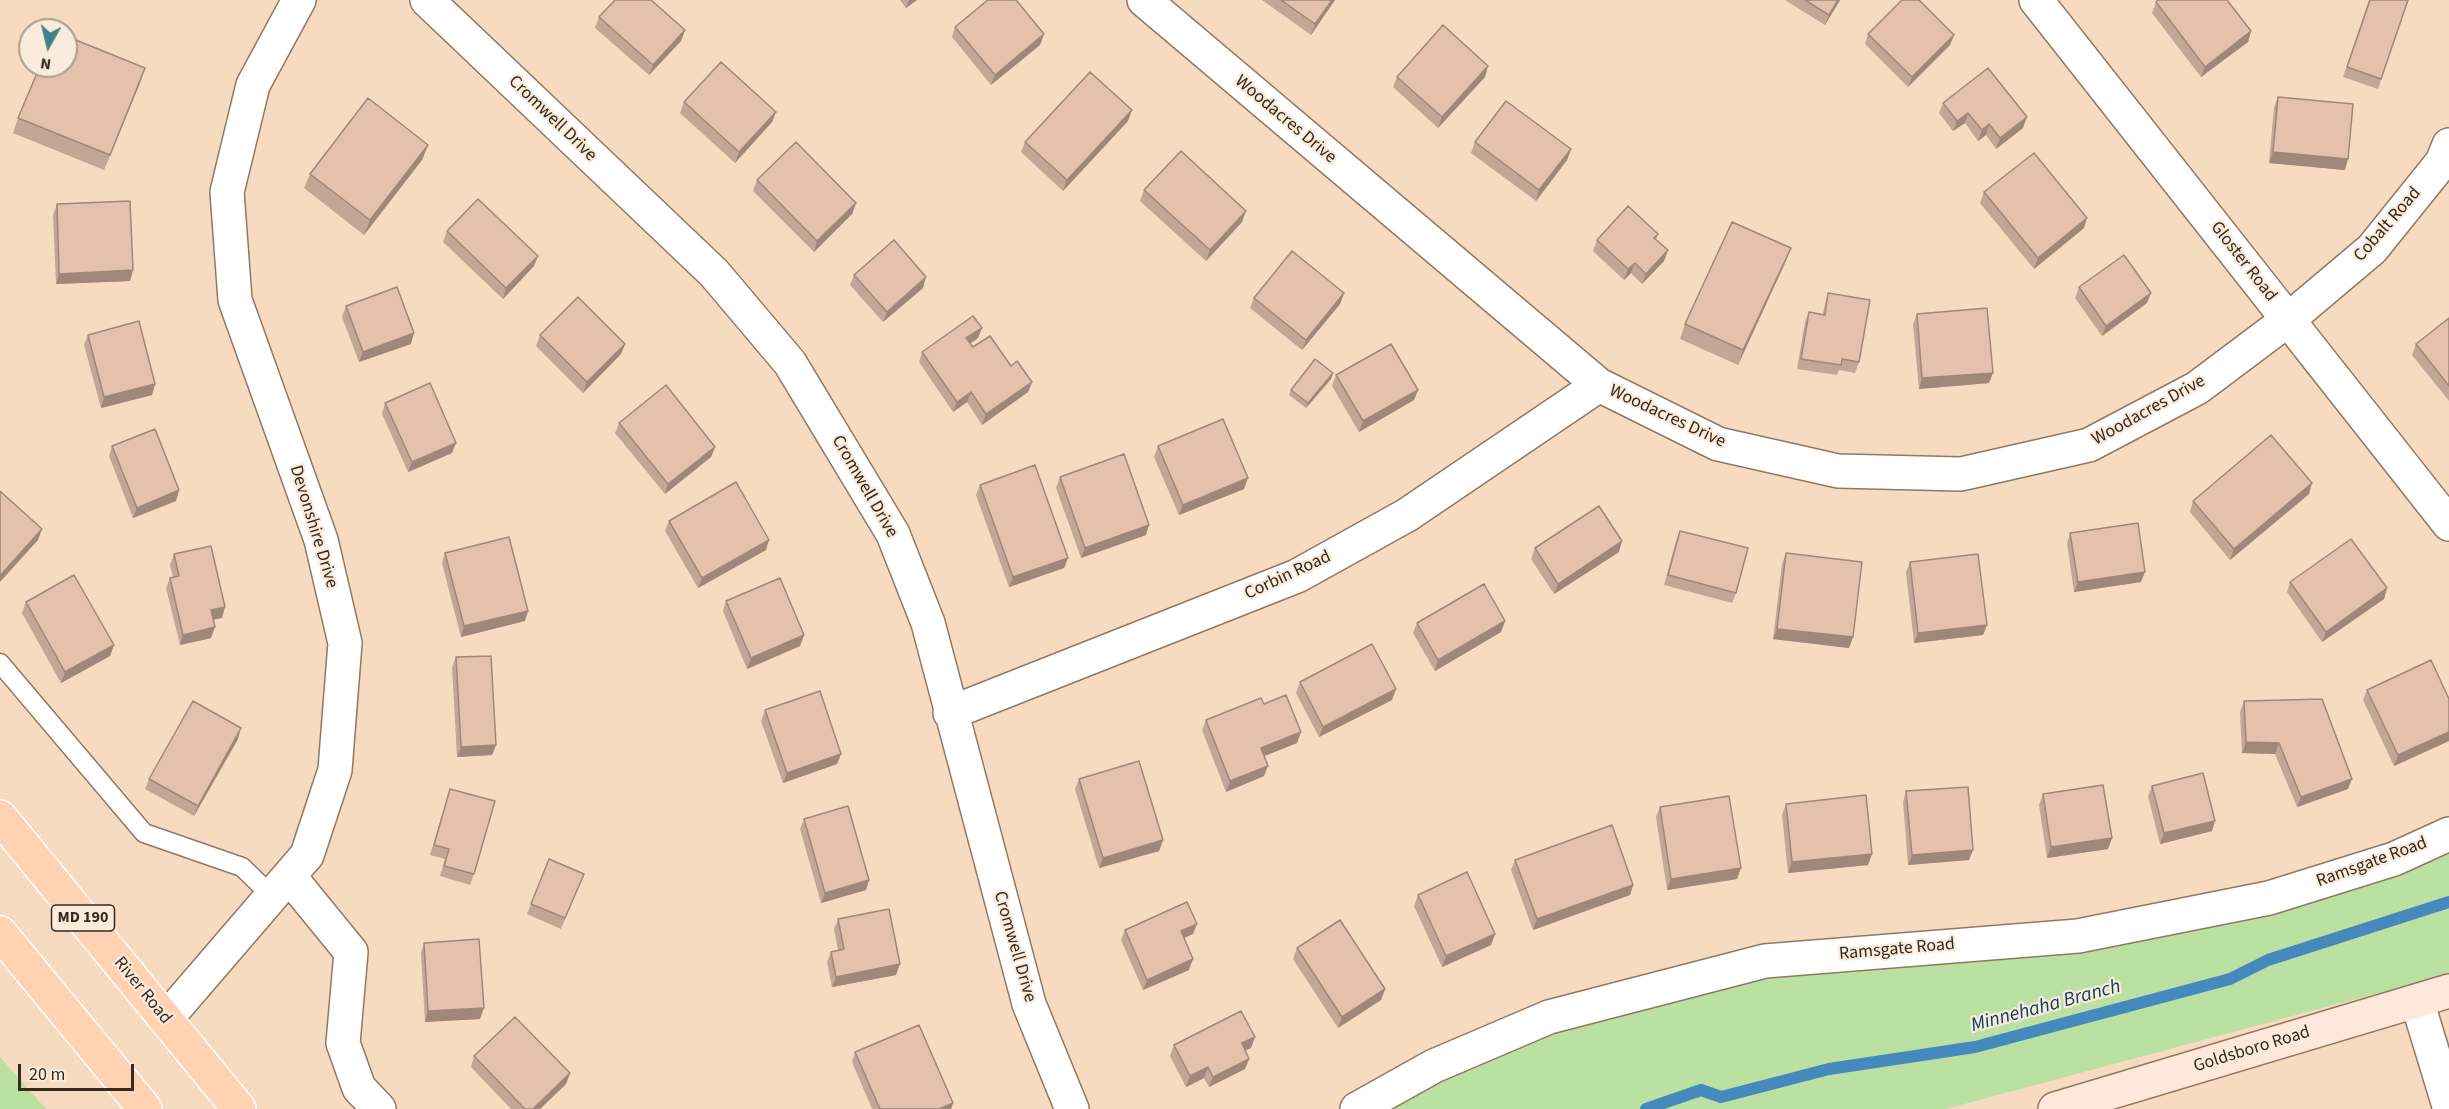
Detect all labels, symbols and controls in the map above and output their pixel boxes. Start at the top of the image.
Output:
north arrow [18,18,78,78]
text: N [39,52,53,75]
street label: Cromwell Drive [503,71,601,167]
street label: Woodacres Drive [1230,71,1340,169]
street label: Cobalt Road [2350,183,2426,267]
street label: Gloster Road [2205,218,2281,306]
street label: Woodacres Drive [2089,371,2209,451]
street label: Woodacres Drive [1605,381,1729,453]
street label: Cromwell Drive [826,432,902,542]
street label: Devonshire Drive [284,463,342,591]
street label: Corbin Road [1241,547,1335,605]
street label: Ramsgate Road [2314,833,2430,893]
street label: Cromwell Drive [988,889,1040,1005]
road number: MD 190 [52,905,115,931]
street label: Ramsgate Road [1838,934,1956,966]
street label: River Road [108,953,176,1029]
water label: Minnehaha Branch [1968,975,2124,1039]
street label: Goldsboro Road [2191,1022,2313,1078]
scale bar [21,1052,136,1090]
text: 20 m [29,1062,65,1087]

